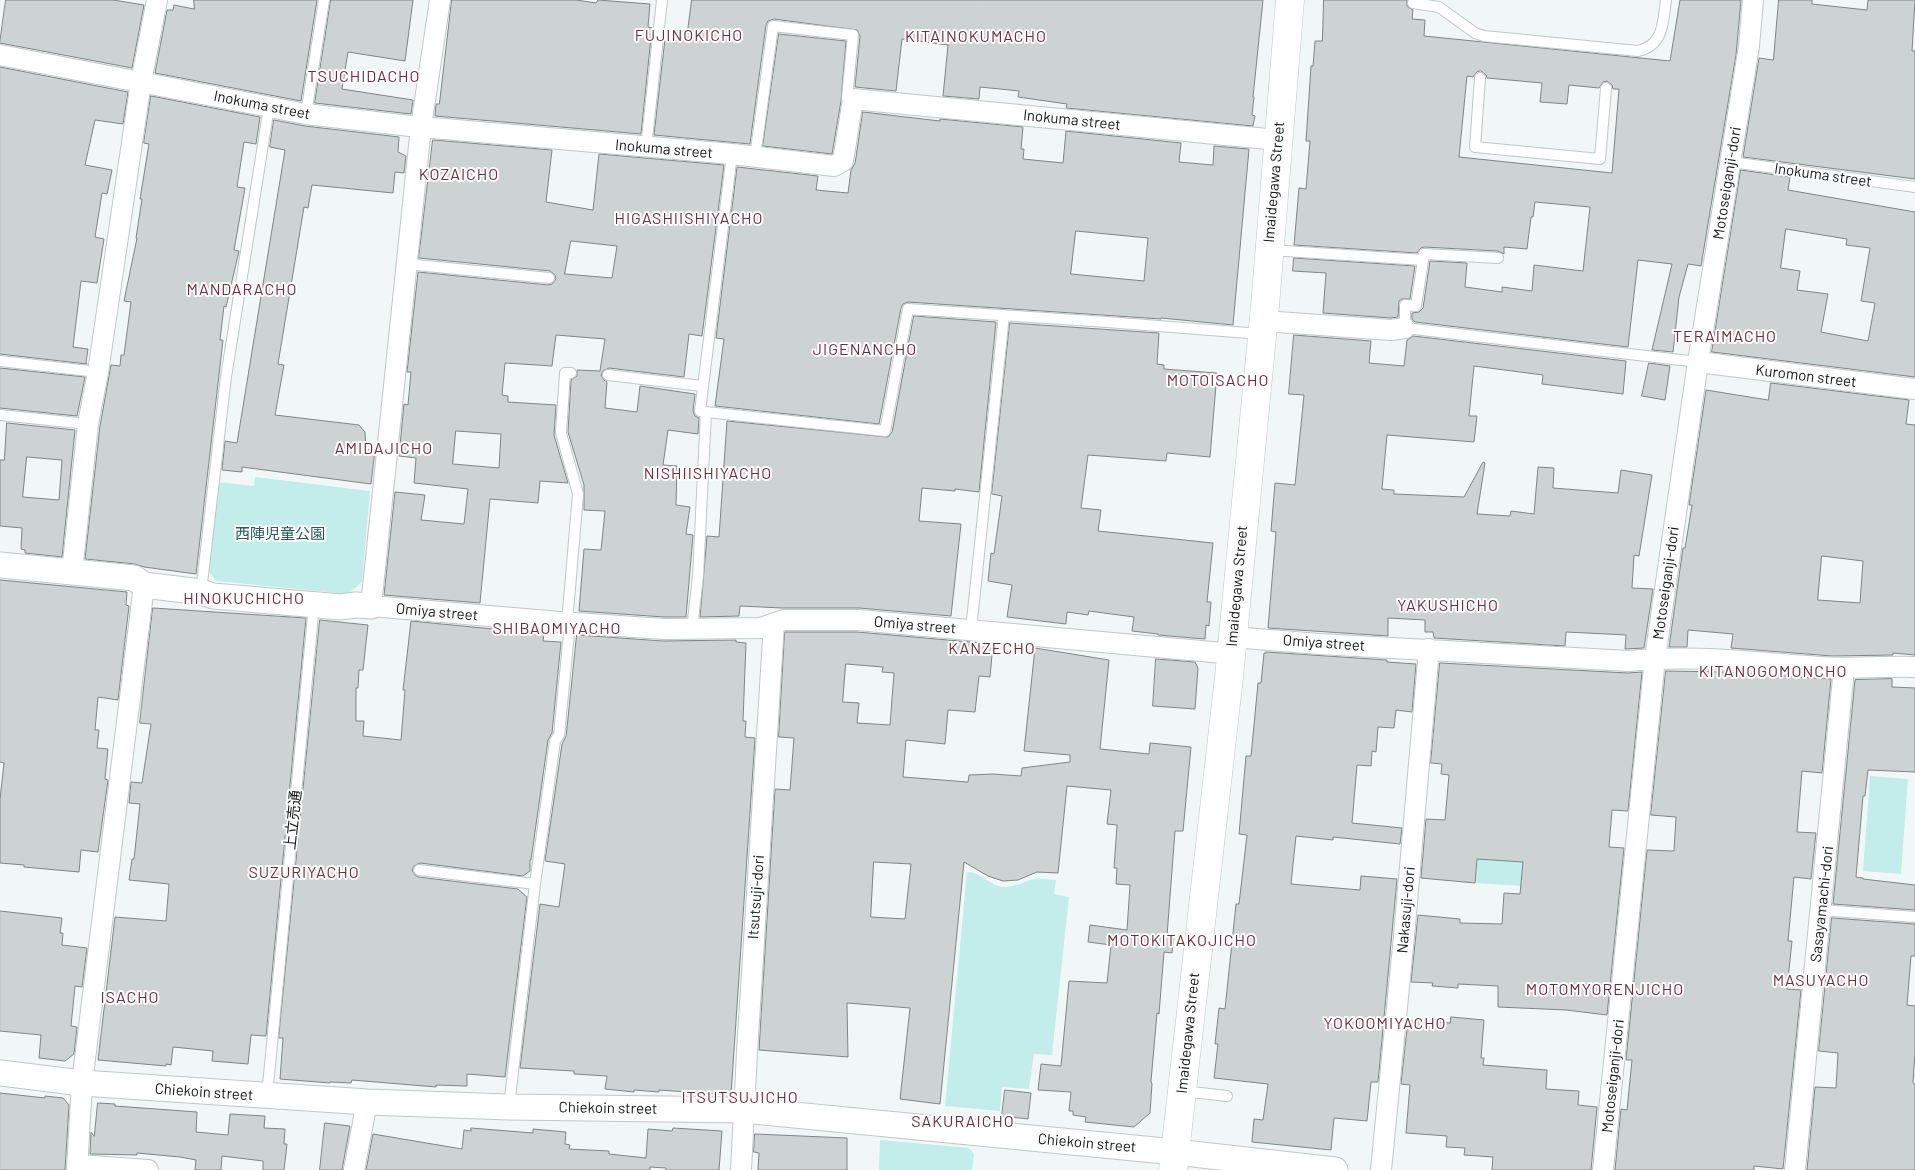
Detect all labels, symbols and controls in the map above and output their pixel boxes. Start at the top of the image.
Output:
district label: FUJINOKICHO [633,26,745,46]
district label: KITAINOKUMACHO [903,27,1049,47]
district label: TSUCHIDACHO [306,67,422,87]
street label: Inokuma street [212,87,312,123]
street label: Inokuma street [1022,106,1122,134]
street label: Imaidegawa Street [1260,121,1288,243]
street label: Motoseiganji-dori [1709,125,1745,241]
street label: Inokuma street [614,136,714,162]
street label: Inokuma street [1773,159,1873,191]
district label: KOZAICHO [418,165,500,185]
district label: HIGASHIISHIYACHO [612,209,766,229]
district label: MANDARACHO [185,280,299,300]
district label: TERAIMACHO [1672,327,1778,347]
district label: JIGENANCHO [812,340,918,360]
street label: Kuromon street [1754,361,1858,391]
district label: MOTOISACHO [1165,371,1271,391]
district label: AMIDAJICHO [334,439,434,459]
district label: NISHIISHIYACHO [642,464,774,484]
park label: 西陣児童公園 [235,525,325,543]
street label: Imaidegawa Street [1223,525,1251,647]
street label: Motoseiganji-dori [1649,525,1683,641]
district label: HINOKUCHICHO [182,589,306,609]
district label: YAKUSHICHO [1396,596,1500,616]
street label: Omiya street [395,599,479,625]
street label: Omiya street [873,612,957,638]
district label: SHIBAOMIYACHO [491,619,623,639]
street label: Omiya street [1282,631,1366,655]
district label: KANZECHO [947,639,1037,659]
district label: KITANOGOMONCHO [1697,662,1849,682]
street label: 上立売通 [281,789,305,851]
street label: Sasayamachi-dori [1807,845,1837,963]
street label: Itsutsuji-dori [744,854,768,940]
district label: SUZURIYACHO [247,863,361,883]
street label: Nakasuji-dori [1393,866,1419,954]
district label: MOTOKITAKOJICHO [1105,931,1259,951]
street label: Imaidegawa Street [1173,971,1203,1095]
district label: MASUYACHO [1772,971,1870,991]
district label: MOTOMYORENJICHO [1524,980,1686,1000]
district label: ISACHO [100,988,160,1008]
district label: YOKOOMIYACHO [1322,1014,1448,1034]
street label: Motoseiganji-dori [1598,1018,1628,1134]
street label: Chiekoin street [154,1080,254,1104]
district label: ITSUTSUJICHO [680,1088,800,1108]
street label: Chiekoin street [558,1098,658,1118]
district label: SAKURAICHO [910,1112,1016,1132]
street label: Chiekoin street [1037,1130,1137,1156]

